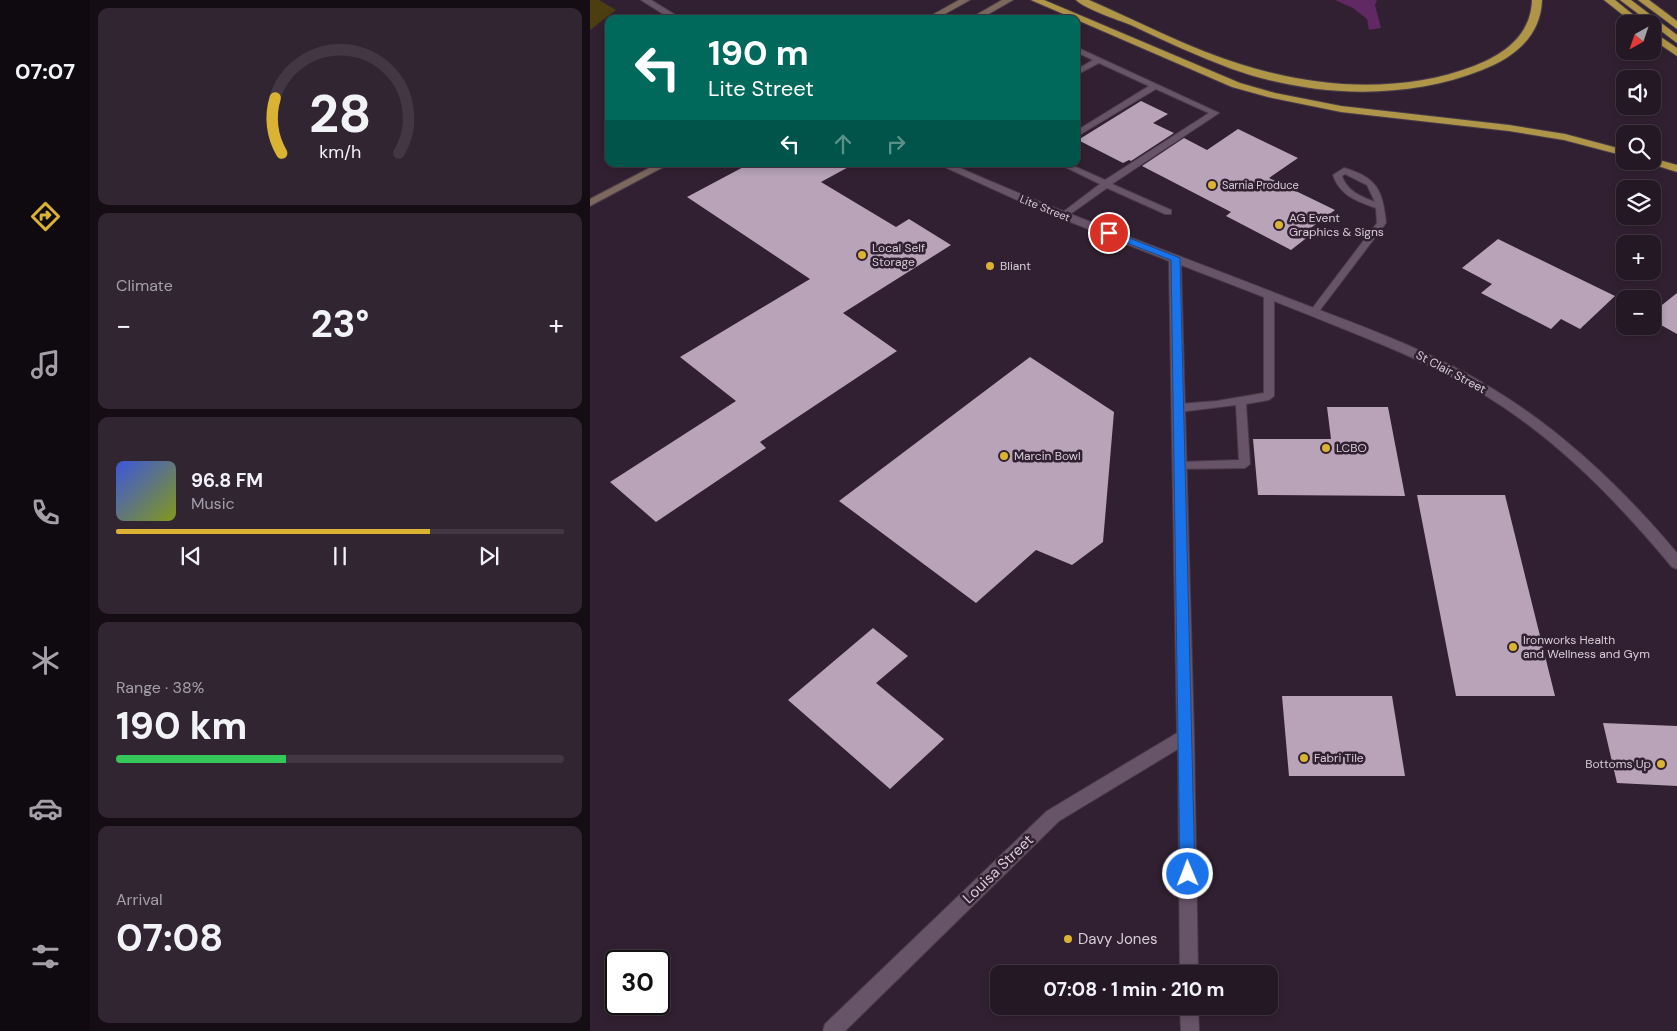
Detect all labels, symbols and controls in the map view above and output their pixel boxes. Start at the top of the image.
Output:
north arrow [1616,15,1661,60]
map controls [1616,15,1661,335]
text: 190 m [708,30,809,76]
icon: left [625,35,690,100]
text: 07:07 [15,57,75,86]
button: sound [1616,70,1661,115]
text: Lite Street [708,74,814,103]
text: 28 [309,80,371,148]
button: search [1616,125,1661,170]
icon: left [776,130,804,158]
icon: ahead [829,130,857,158]
icon: right [882,130,910,158]
text: km/h [319,140,361,164]
place label: Sarnia Produce [1222,178,1299,192]
marker: Sarnia Produce [1206,179,1218,191]
button: layers [1616,180,1661,225]
street label: Lite Street [1018,192,1072,224]
icon: directions [28,199,63,234]
place label: AG Event Graphics & Signs [1289,210,1384,240]
pin [1088,212,1130,254]
icon: arrive [1095,219,1123,247]
marker: AG Event Graphics & Signs [1273,219,1285,231]
button: + [1616,235,1661,280]
place label: Local Self Storage [872,240,925,270]
marker: Local Self Storage [856,249,868,261]
place label: Bliant [1000,258,1031,274]
marker: Bliant [984,260,996,272]
text: Climate [116,275,173,296]
button: − [1616,290,1661,335]
text: 23° [311,299,369,349]
text: − [116,307,131,344]
text: + [549,307,564,344]
icon: music [28,347,63,382]
street label: St Clair Street [1413,347,1489,397]
place label: LCBO [1336,440,1367,456]
marker: LCBO [1320,442,1332,454]
place label: Marcin Bowl [1014,448,1081,464]
marker: Marcin Bowl [998,450,1010,462]
text: 96.8 FM [191,468,263,493]
text: Music [191,493,235,514]
icon: phone [28,495,63,530]
icon: previous [177,542,205,570]
icon: pause [326,542,354,570]
icon: next [475,542,503,570]
place label: Ironworks Health and Wellness and Gym [1523,632,1650,662]
marker: Ironworks Health and Wellness and Gym [1507,641,1519,653]
icon: climate [28,643,63,678]
text: Range · 38% [116,677,204,698]
text: 190 km [116,701,247,751]
place label: Fabri Tile [1314,750,1364,766]
marker: Fabri Tile [1298,752,1310,764]
place label: Bottoms Up [1585,756,1651,772]
marker: Bottoms Up [1655,758,1667,770]
icon: car [28,791,63,826]
street label: Louisa Street [958,830,1038,908]
position arrow [1161,847,1213,899]
text: Arrival [116,889,163,910]
text: 07:08 [116,913,223,963]
place label: Davy Jones [1078,929,1158,949]
marker: Davy Jones [1062,933,1074,945]
icon: filters [28,939,63,974]
speed limit sign: 30 [605,950,670,1015]
text: 07:08 · 1 min · 210 m [1044,977,1224,1002]

